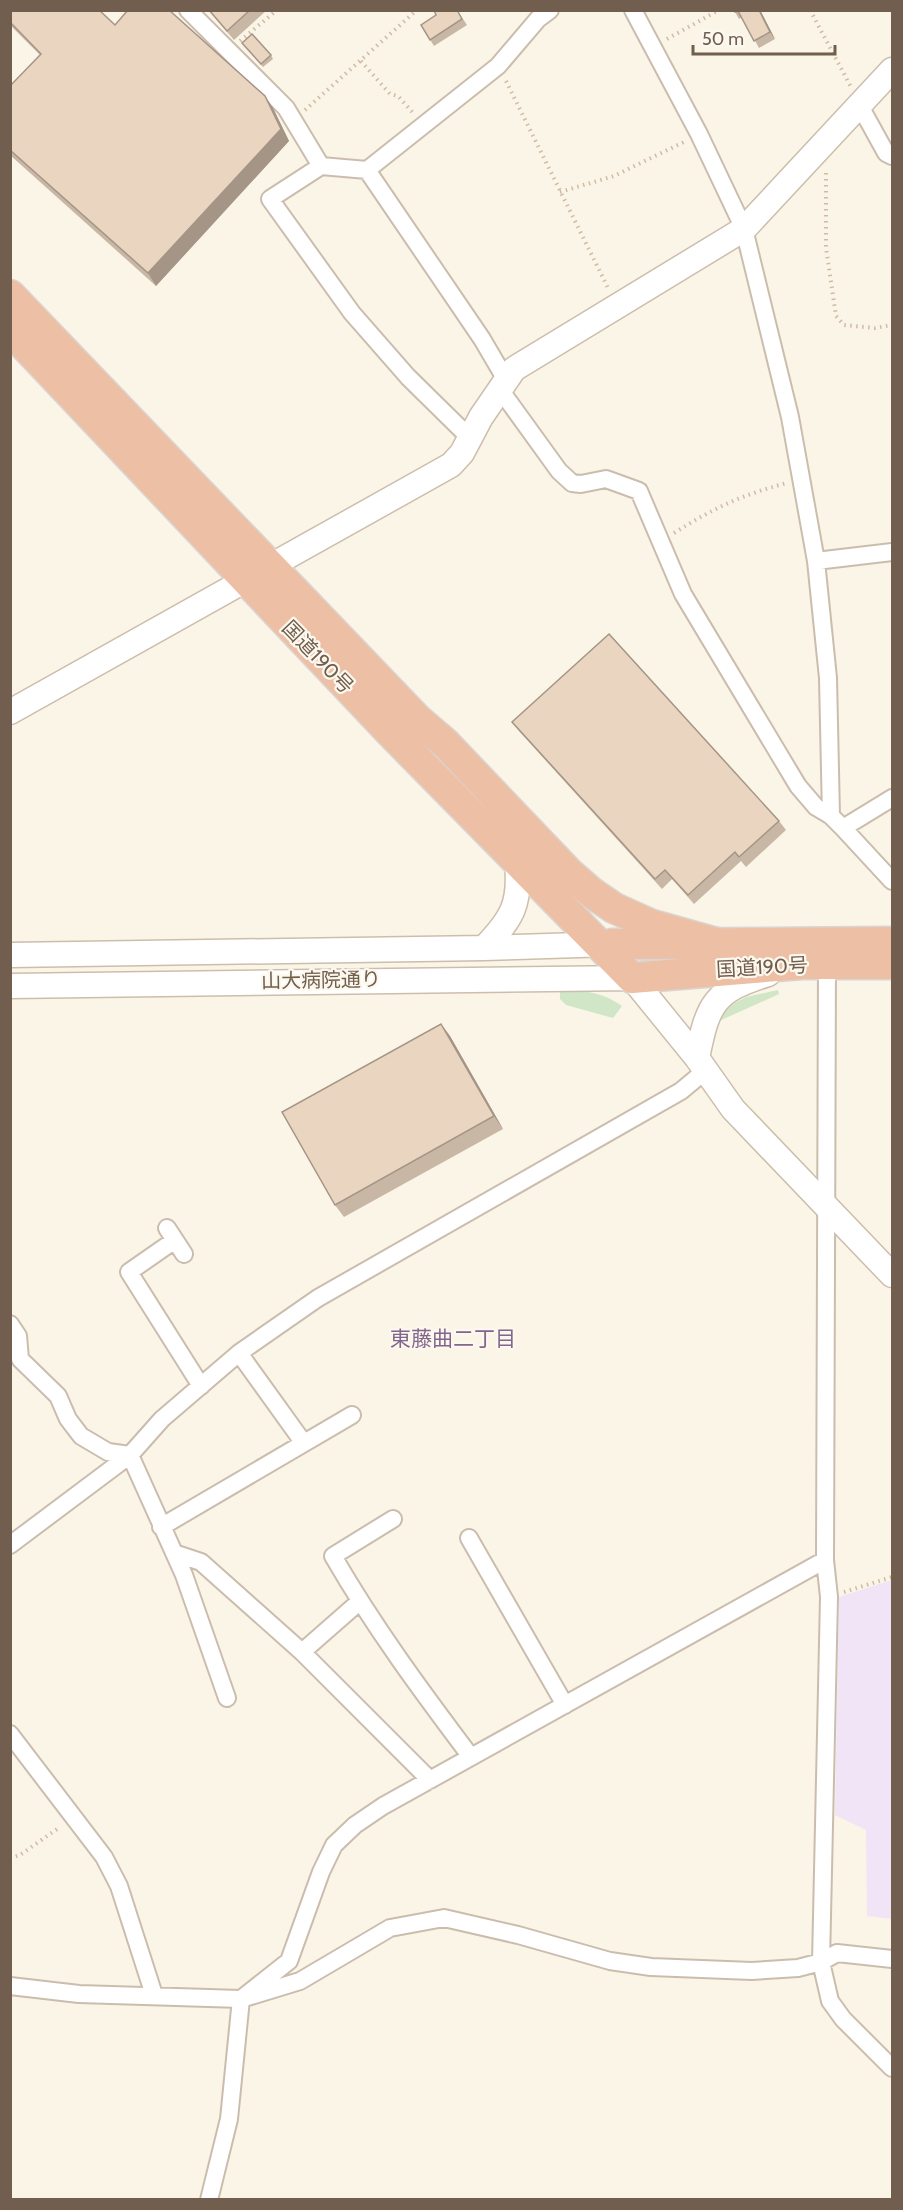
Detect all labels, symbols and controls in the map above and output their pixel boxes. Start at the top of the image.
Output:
scale bar [693,18,836,56]
text: 50 m [702,28,744,50]
street label: 国道190号 [277,616,359,698]
street label: 国道190号 [716,953,808,981]
street label: 山大病院通り [261,967,381,993]
district label: 東藤曲二丁目 [390,1326,516,1351]

